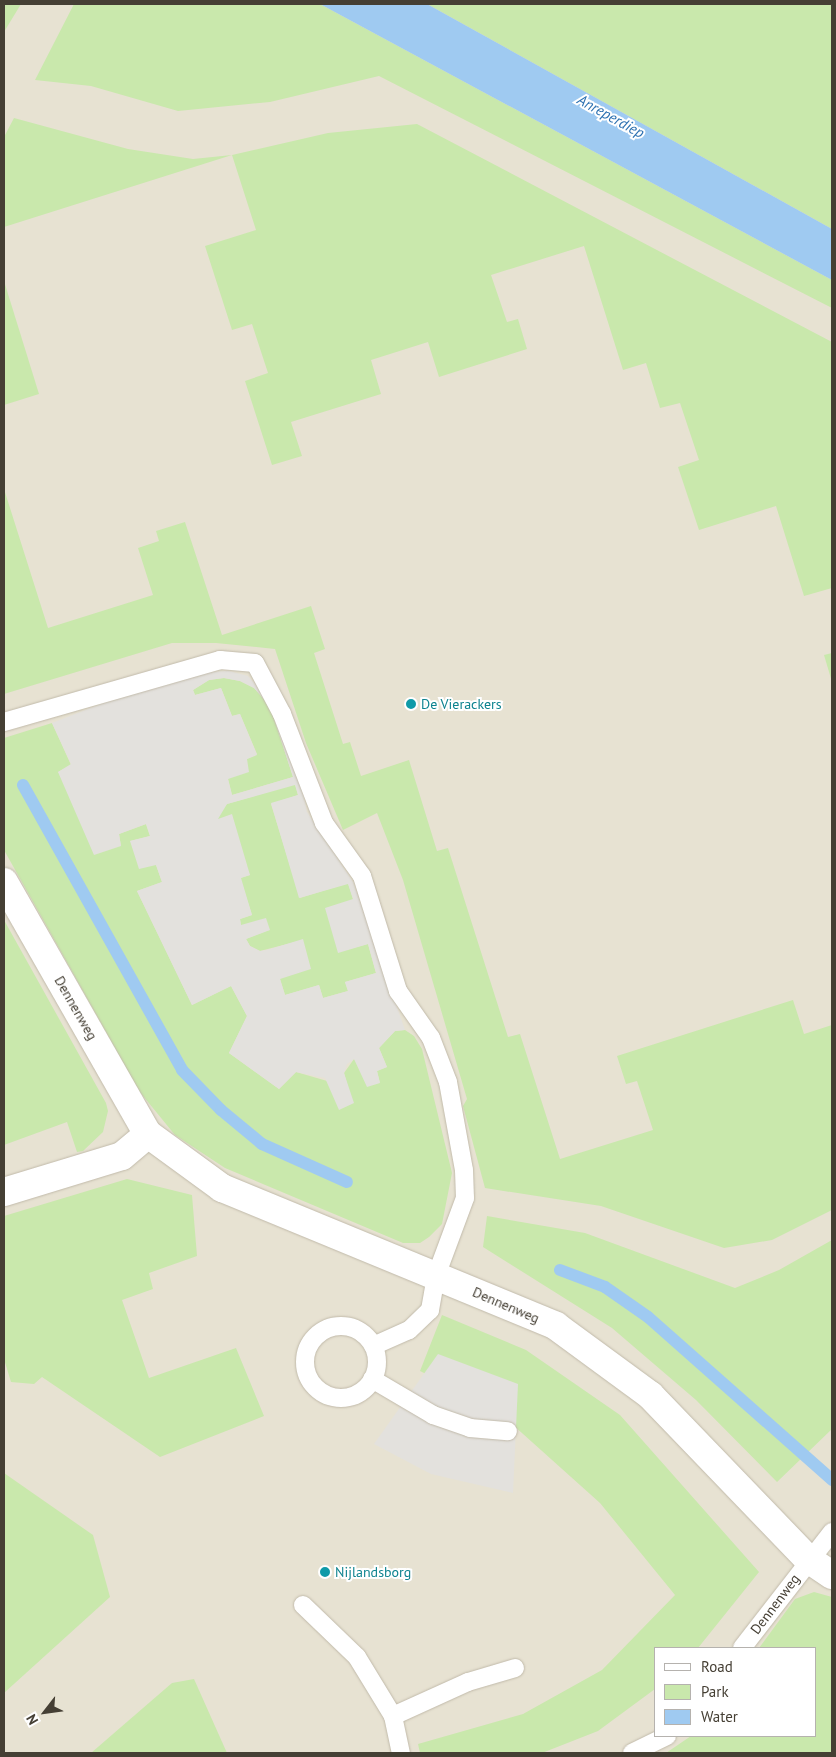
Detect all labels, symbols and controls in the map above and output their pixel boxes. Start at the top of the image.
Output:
water label: Anreperdiep [574,90,648,142]
place label: De Vierackers [421,696,502,712]
marker: De Vierackers [405,698,417,710]
street label: Dennenweg [51,973,101,1043]
street label: Dennenweg [470,1283,542,1327]
place label: Nijlandsborg [335,1564,411,1580]
marker: Nijlandsborg [319,1566,331,1578]
street label: Dennenweg [747,1571,803,1637]
legend [654,1647,816,1737]
text: Road [701,1657,733,1676]
text: Park [701,1682,729,1701]
north arrow [20,1687,70,1737]
text: Water [701,1707,738,1726]
text: N [22,1711,42,1728]

